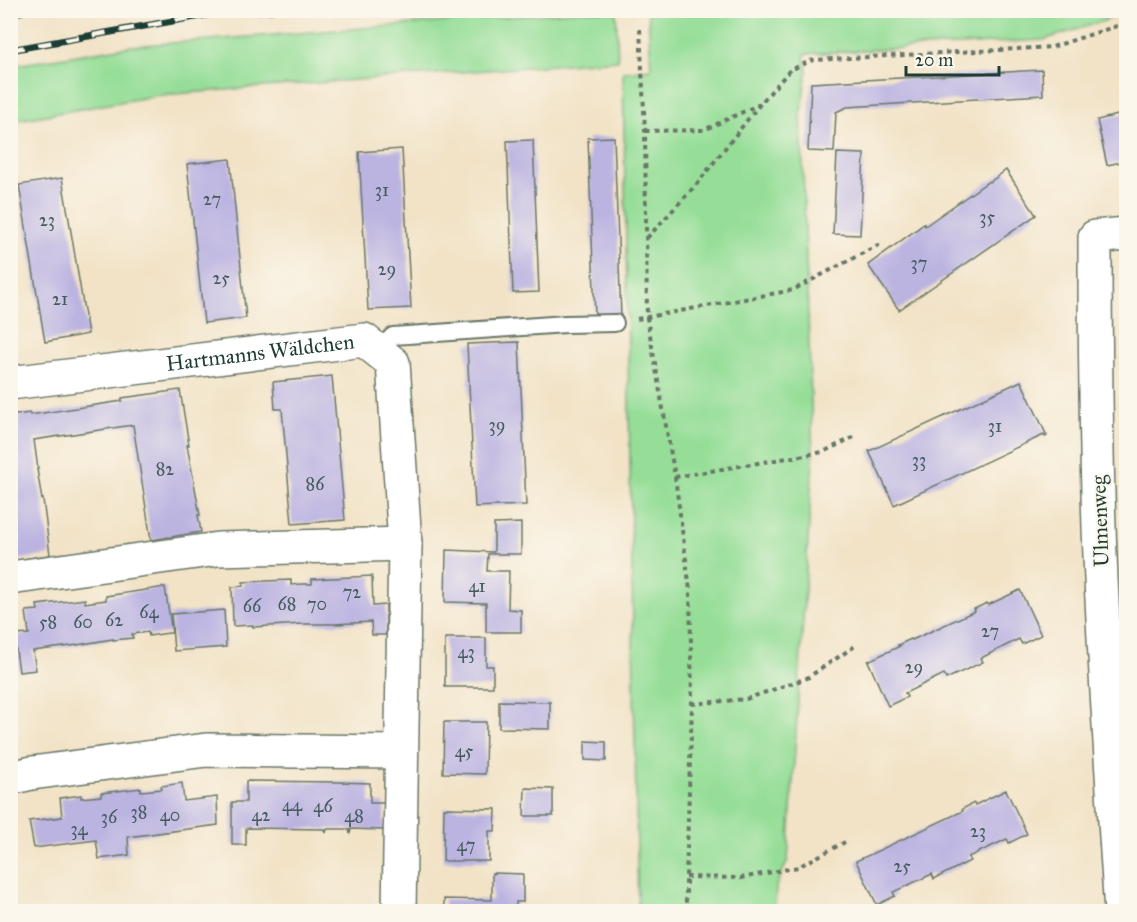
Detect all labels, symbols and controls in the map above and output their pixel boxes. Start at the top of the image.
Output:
scale bar [906,39,999,77]
text: 20 m [915,49,953,71]
house number: 31 [375,179,389,201]
house number: 27 [203,188,221,210]
house number: 35 [979,206,995,228]
house number: 23 [39,209,55,231]
house number: 37 [911,252,927,274]
house number: 29 [378,258,396,280]
house number: 25 [212,267,230,289]
house number: 21 [52,288,68,310]
street label: Hartmanns Wäldchen [165,328,356,377]
house number: 39 [489,414,505,436]
house number: 31 [988,415,1002,437]
house number: 33 [912,449,926,471]
house number: 82 [156,458,174,480]
house number: 86 [306,473,325,495]
street label: Ulmenweg [1085,474,1115,567]
house number: 41 [468,575,486,597]
house number: 72 [343,581,361,603]
house number: 68 [278,593,296,615]
house number: 70 [307,593,327,615]
house number: 66 [243,595,262,617]
house number: 64 [139,601,160,623]
house number: 62 [105,609,123,631]
house number: 58 [39,611,57,633]
house number: 60 [73,611,93,633]
house number: 27 [981,620,999,642]
house number: 43 [457,641,475,663]
house number: 29 [905,656,923,678]
house number: 45 [455,740,474,762]
house number: 44 [282,794,303,816]
house number: 46 [313,795,333,817]
house number: 38 [131,801,147,823]
house number: 40 [160,804,180,826]
house number: 42 [252,804,271,826]
house number: 48 [344,805,364,827]
house number: 36 [101,806,118,828]
house number: 34 [70,818,89,840]
house number: 23 [970,820,986,842]
house number: 47 [457,834,475,856]
house number: 25 [893,855,911,877]

